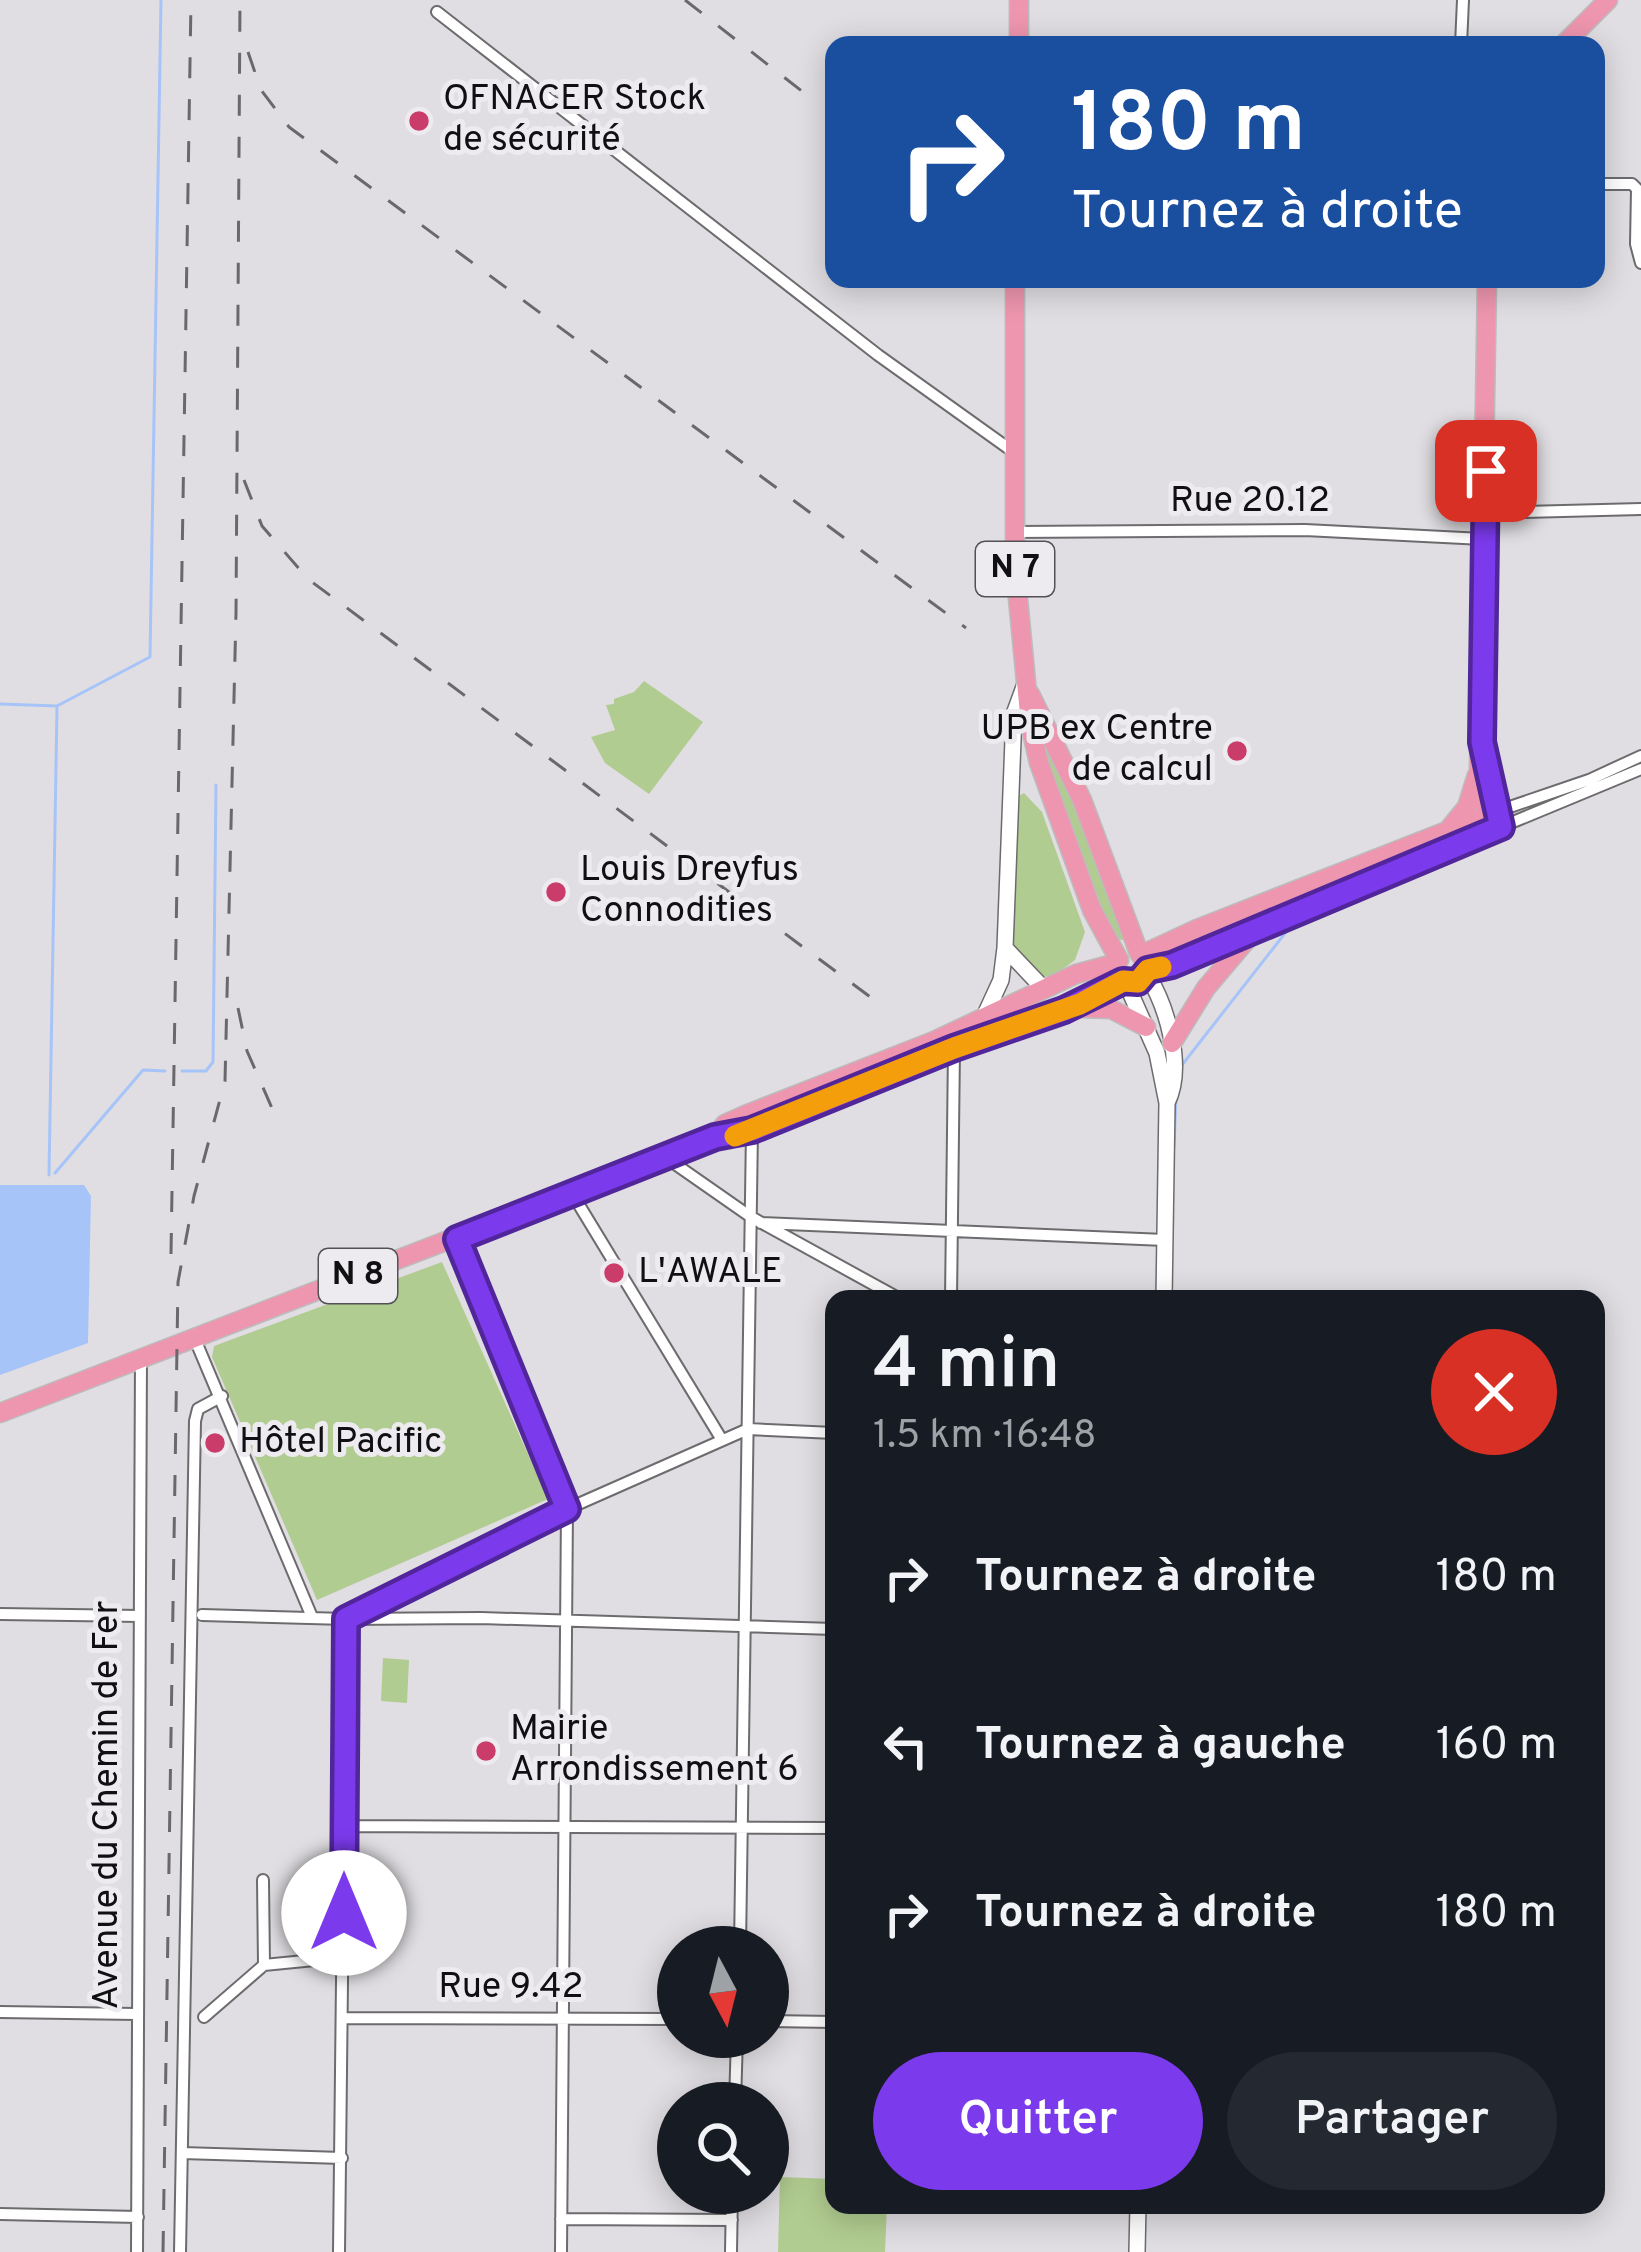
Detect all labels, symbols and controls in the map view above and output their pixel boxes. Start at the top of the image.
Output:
text: 180 m [1071,75,1306,181]
place label: OFNACER Stock de sécurité [443,77,706,164]
icon: right [873,84,1029,240]
marker: OFNACER Stock de sécurité [406,108,432,134]
text: Tournez à droite [1071,179,1463,248]
pin [1435,420,1537,522]
icon: arrive [1453,438,1519,504]
street label: Rue 20.12 [1170,479,1330,525]
road number: N 7 [976,542,1054,596]
place label: UPB ex Centre de calcul [981,707,1213,794]
marker: UPB ex Centre de calcul [1224,738,1250,764]
place label: Louis Dreyfus Connodities [580,848,799,935]
marker: Louis Dreyfus Connodities [543,879,569,905]
road number: N 8 [319,1249,397,1303]
place label: L'AWALE [638,1250,783,1296]
marker: L'AWALE [601,1260,627,1286]
text: 4 min [873,1322,1060,1414]
button: close [1431,1329,1557,1455]
text: 1.5 km · 16:48 [873,1413,1096,1462]
place label: Hôtel Pacific [239,1420,442,1466]
marker: Hôtel Pacific [202,1430,228,1456]
icon: right [873,1545,939,1611]
text: Tournez à droite [975,1550,1316,1607]
text: 180 m [1436,1550,1557,1607]
street label: Avenue du Chemin de Fer [85,1600,131,2010]
place label: Mairie Arrondissement 6 [510,1707,799,1794]
icon: left [873,1713,939,1779]
text: Tournez à gauche [975,1718,1346,1775]
text: 160 m [1436,1718,1557,1775]
marker: Mairie Arrondissement 6 [473,1738,499,1764]
position arrow [281,1850,407,1976]
icon: right [873,1881,939,1947]
text: Tournez à droite [975,1886,1316,1943]
text: 180 m [1436,1886,1557,1943]
north arrow [657,1926,789,2058]
map controls [657,1926,789,2214]
street label: Rue 9.42 [438,1965,584,2011]
button: Quitter [873,2052,1203,2190]
button: Partager [1227,2052,1557,2190]
button: search [657,2082,789,2214]

